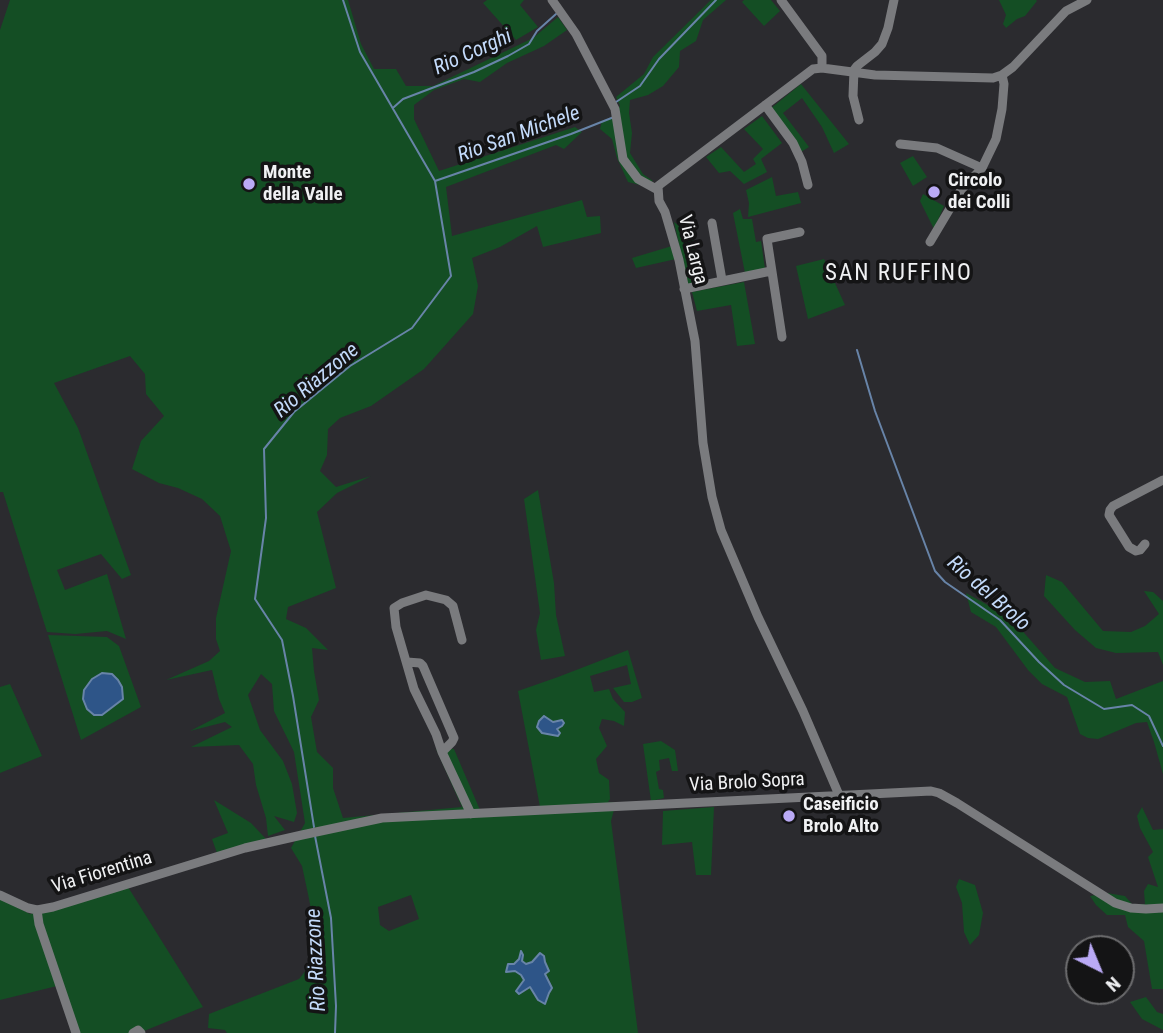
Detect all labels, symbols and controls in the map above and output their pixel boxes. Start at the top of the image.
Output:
water label: Rio Corghi [430,25,516,81]
water label: Rio San Michele [454,101,584,169]
place label: Monte della Valle [263,162,343,206]
place label: Circolo dei Colli [948,170,1010,214]
marker: Monte della Valle [241,176,257,192]
marker: Circolo dei Colli [926,184,942,200]
street label: Via Larga [672,213,712,287]
district label: SAN RUFFINO [826,260,972,288]
water label: Rio Riazzone [269,338,365,424]
water label: Rio del Brolo [941,551,1035,637]
street label: Via Brolo Sopra [689,769,805,797]
place label: Caseificio Brolo Alto [803,794,879,838]
marker: Caseificio Brolo Alto [781,808,797,824]
street label: Via Fiorentina [49,847,155,899]
water label: Rio Riazzone [302,908,332,1012]
north arrow [1065,935,1135,1005]
text: N [1101,972,1125,997]

